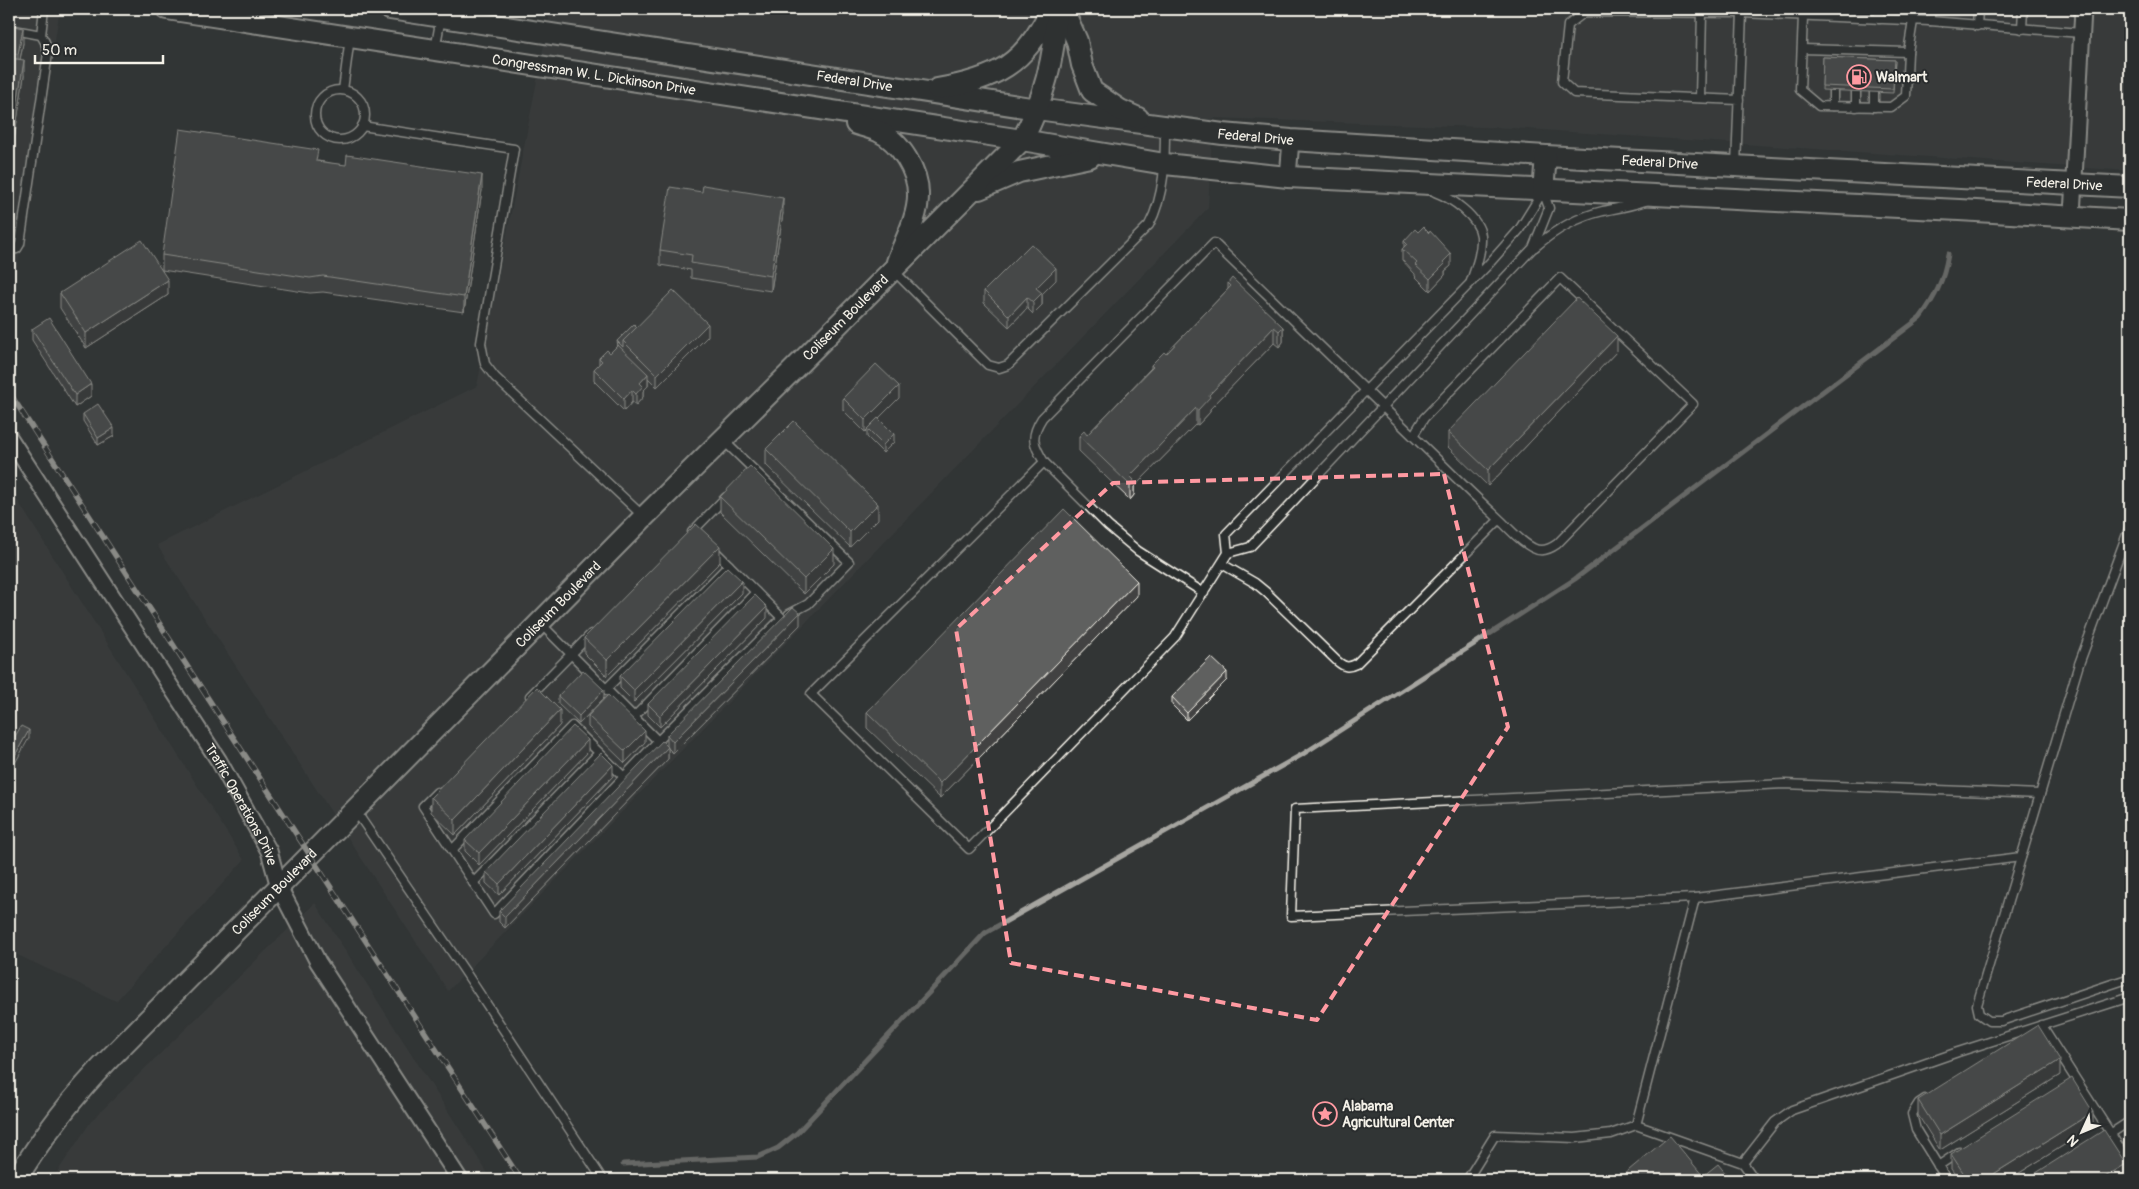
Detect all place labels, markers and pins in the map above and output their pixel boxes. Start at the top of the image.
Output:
fuel station icon: Walmart [1846,64,1872,90]
place label: Walmart [1876,69,1928,86]
place label: Alabama Agricultural Center [1342,1098,1455,1131]
place icon: Alabama Agricultural Center [1312,1101,1338,1127]

